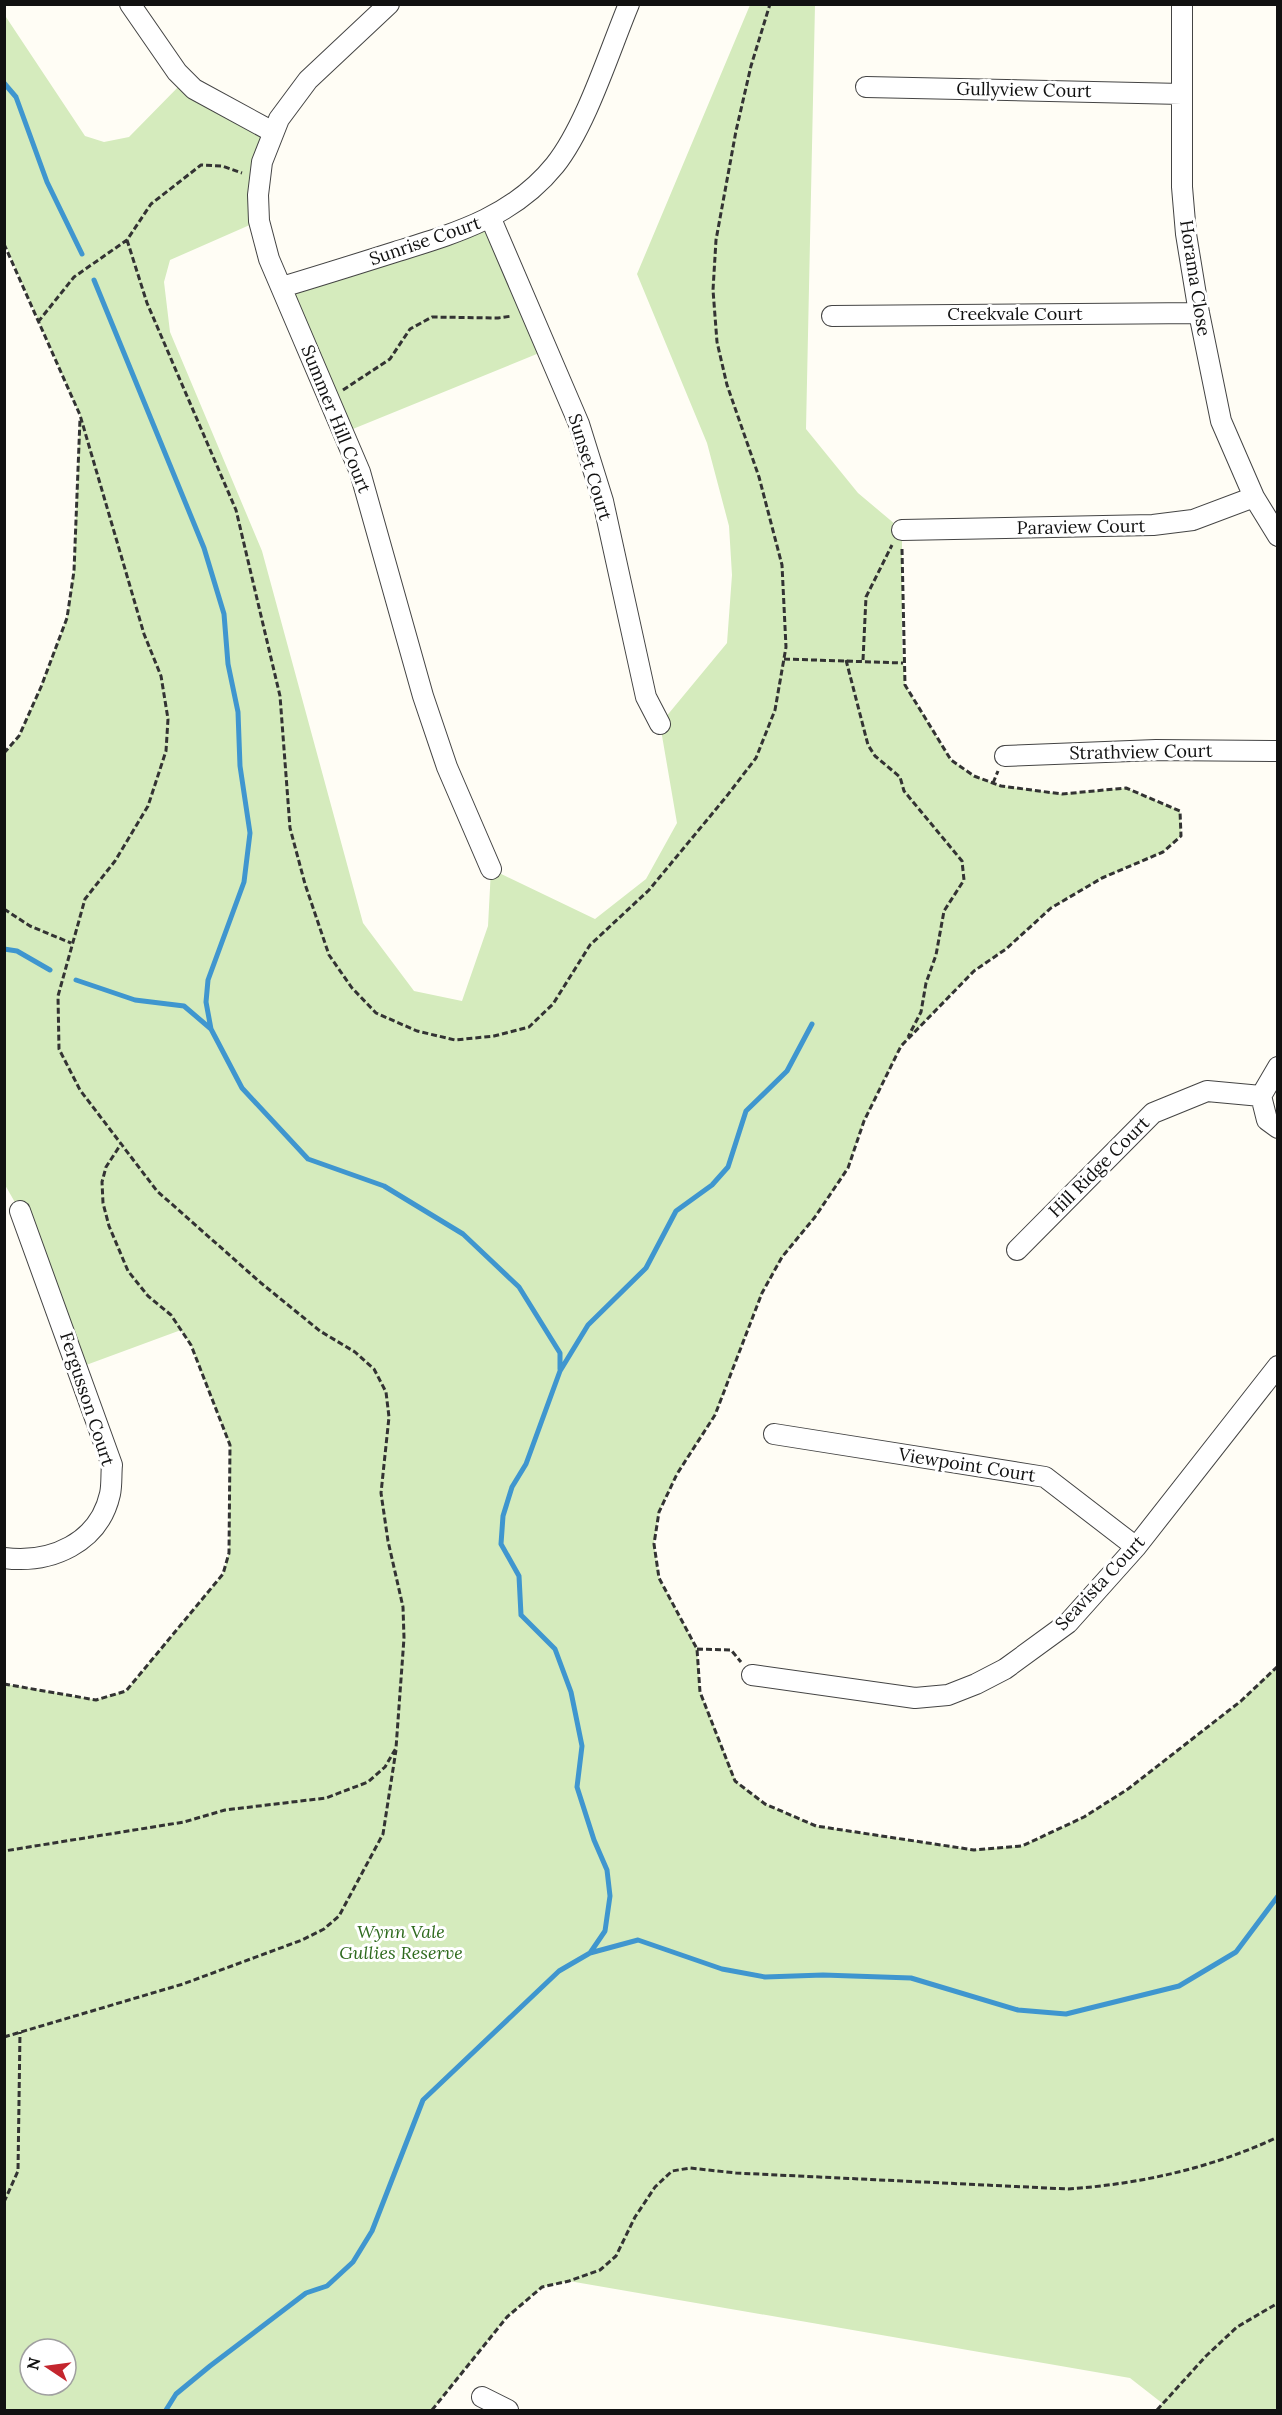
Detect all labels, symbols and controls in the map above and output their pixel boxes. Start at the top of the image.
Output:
street label: Gullyview Court [956,77,1092,102]
street label: Sunrise Court [366,211,484,270]
street label: Horama Close [1175,218,1216,338]
street label: Creekvale Court [947,302,1083,325]
street label: Summer Hill Court [296,341,377,496]
street label: Sunset Court [563,411,618,523]
street label: Paraview Court [1017,514,1145,539]
street label: Strathview Court [1069,739,1213,764]
street label: Hill Ridge Court [1043,1111,1154,1222]
street label: Fergusson Court [55,1329,120,1469]
street label: Viewpoint Court [896,1442,1037,1487]
street label: Seavista Court [1050,1530,1149,1635]
park label: Wynn Vale Gullies Reserve [339,1920,463,1964]
north arrow [18,2337,78,2397]
text: N [22,2355,45,2372]

